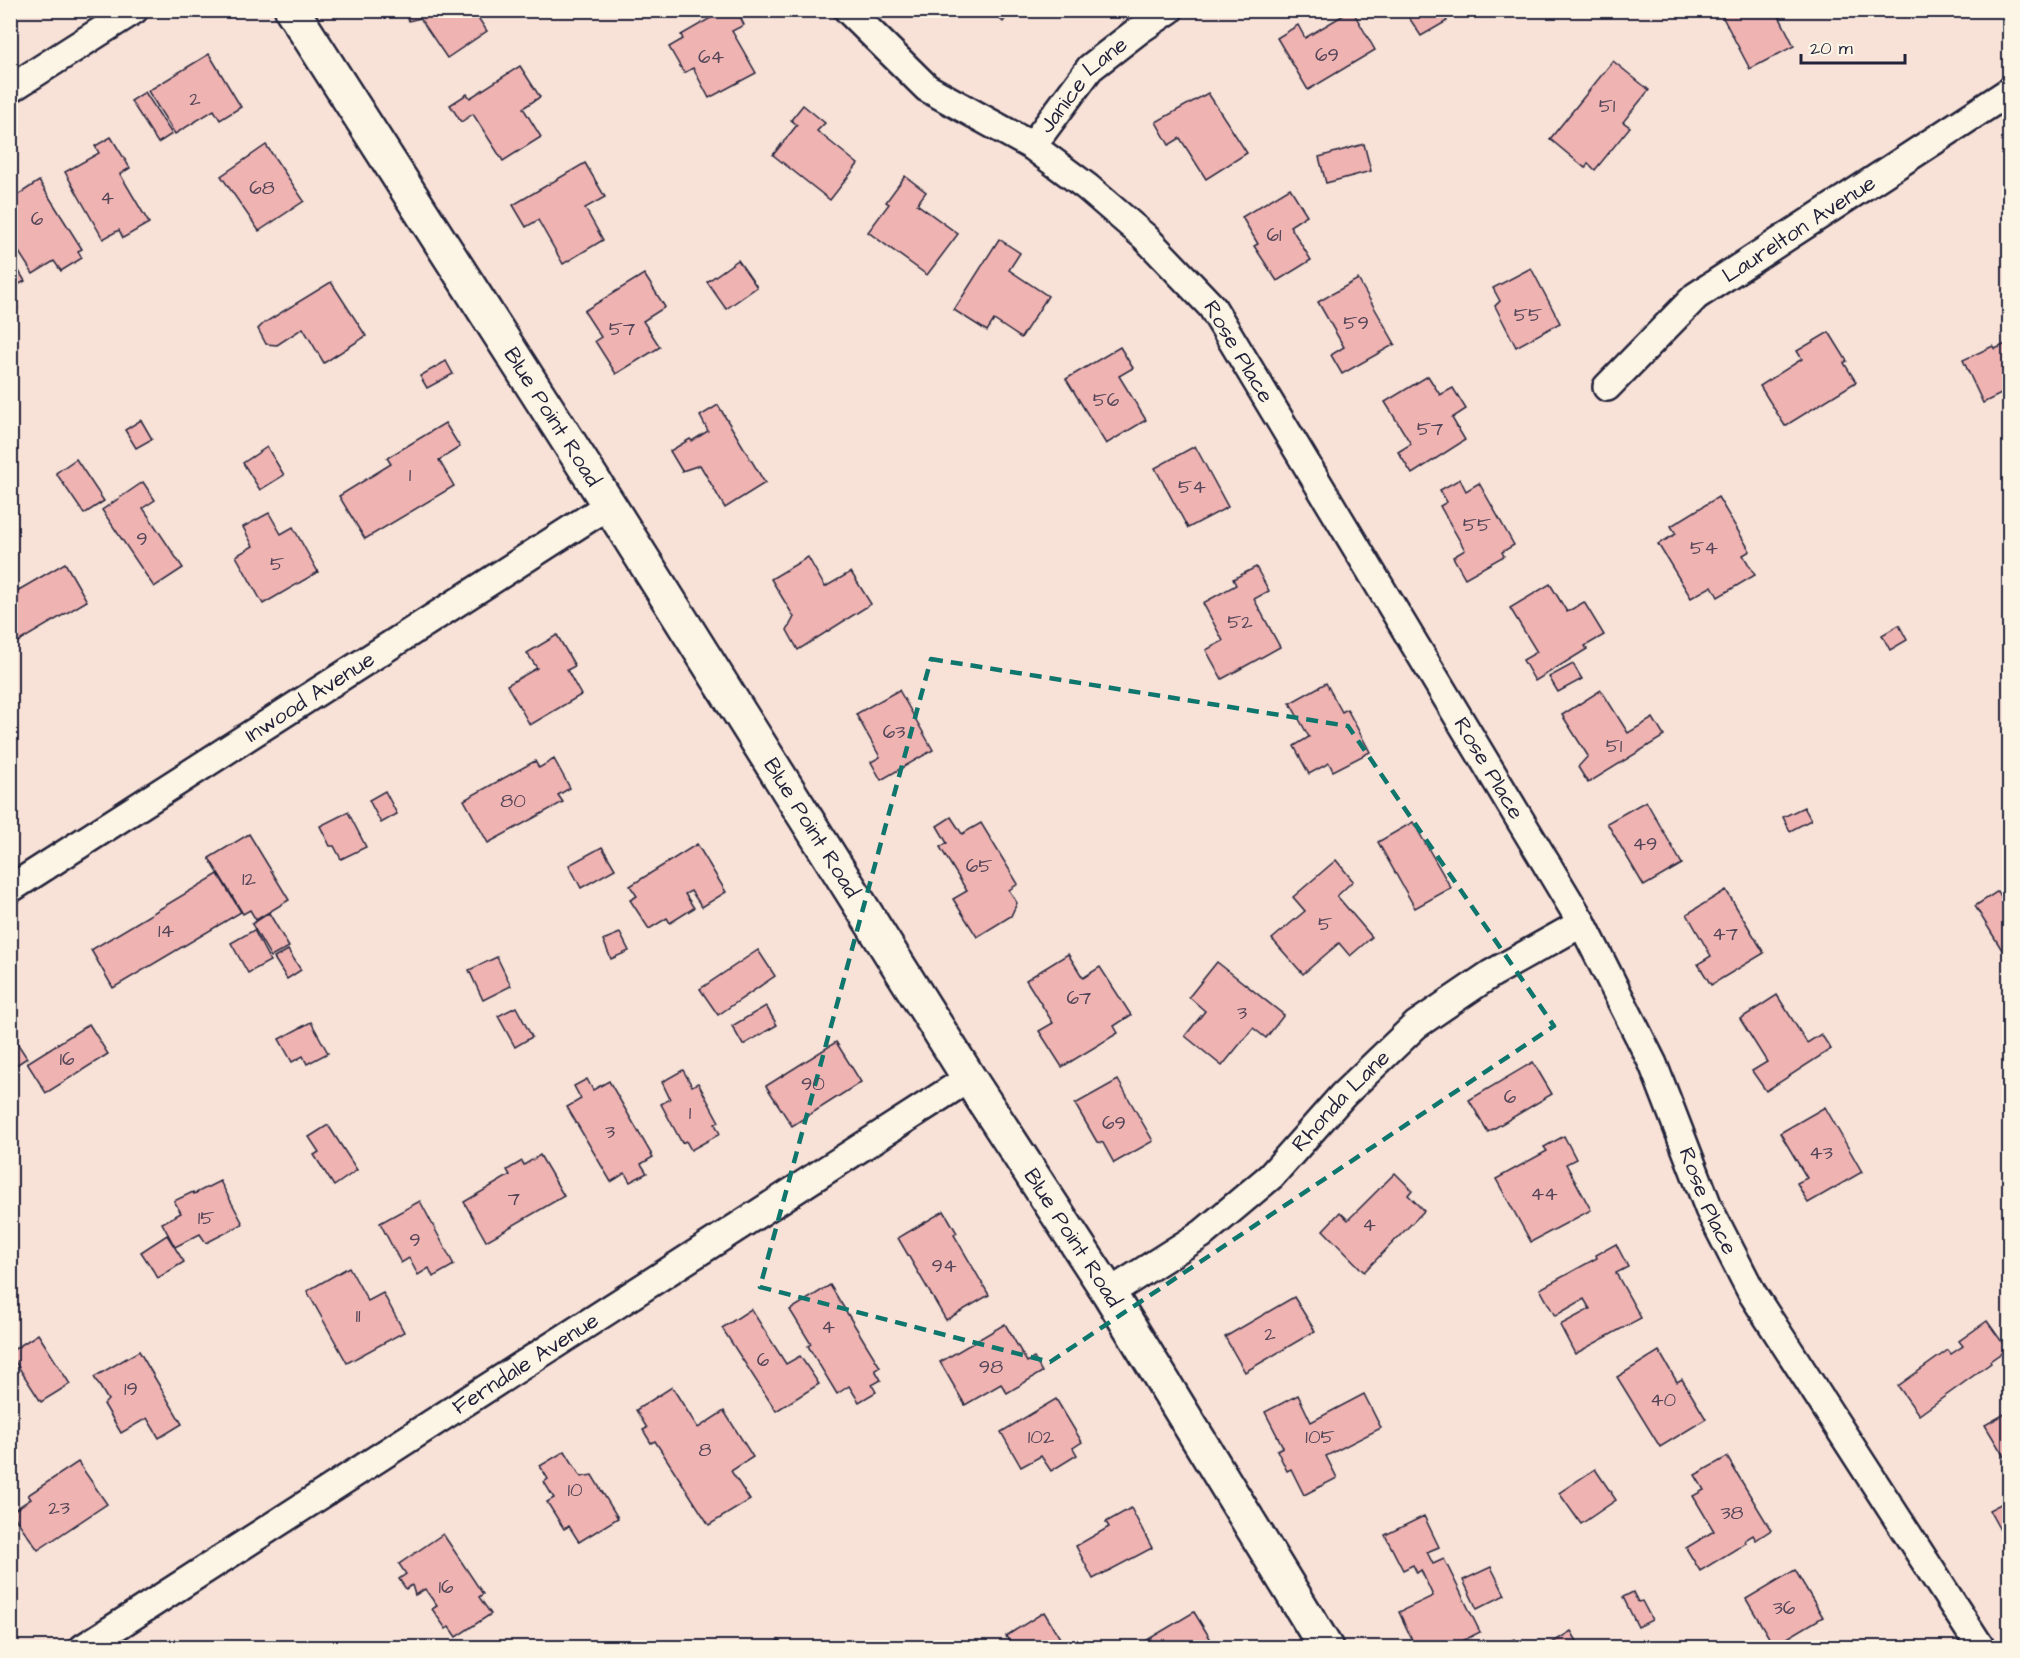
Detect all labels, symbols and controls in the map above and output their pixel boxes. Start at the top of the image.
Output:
scale bar [1801,27,1904,65]
street label: Janice Lane [1031,29,1134,140]
text: 20 m [1810,36,1853,61]
house number: 69 [1315,41,1339,69]
house number: 64 [698,43,724,71]
house number: 2 [189,85,201,113]
house number: 51 [1599,92,1616,120]
street label: Laurelton Avenue [1716,167,1882,290]
house number: 68 [249,174,275,202]
house number: 4 [100,184,114,212]
house number: 6 [31,205,44,233]
house number: 61 [1266,221,1282,249]
street label: Rose Place [1196,295,1282,409]
house number: 55 [1514,301,1542,329]
house number: 59 [1343,309,1369,337]
house number: 57 [609,315,635,343]
street label: Blue Point Road [496,341,609,492]
house number: 56 [1093,386,1120,414]
house number: 57 [1417,415,1443,443]
house number: 1 [409,461,412,489]
house number: 54 [1178,473,1206,501]
house number: 55 [1463,511,1491,539]
house number: 9 [136,525,148,553]
house number: 54 [1690,534,1718,562]
house number: 5 [270,550,284,578]
house number: 52 [1227,608,1253,636]
street label: Inwood Avenue [239,644,381,750]
street label: Rose Place [1446,711,1532,825]
house number: 63 [883,718,905,746]
house number: 51 [1606,732,1623,760]
street label: Blue Point Road [756,752,867,904]
house number: 80 [500,787,526,815]
house number: 49 [1633,830,1658,858]
house number: 65 [966,852,992,880]
house number: 12 [242,865,257,893]
house number: 5 [1318,910,1332,938]
house number: 14 [158,917,174,945]
house number: 47 [1712,920,1738,948]
house number: 67 [1067,984,1091,1012]
house number: 3 [1237,999,1247,1027]
street label: Rhonda Lane [1284,1042,1397,1158]
house number: 16 [59,1045,75,1073]
house number: 90 [801,1070,825,1098]
house number: 6 [1504,1083,1517,1111]
house number: 1 [689,1099,692,1127]
house number: 69 [1102,1109,1126,1137]
house number: 3 [605,1118,615,1146]
house number: 43 [1809,1139,1833,1167]
street label: Rose Place [1671,1143,1745,1260]
street label: Blue Point Road [1016,1162,1129,1313]
house number: 44 [1530,1180,1558,1208]
house number: 7 [508,1185,520,1213]
house number: 15 [198,1204,214,1232]
house number: 4 [1362,1211,1376,1239]
house number: 9 [409,1226,421,1254]
house number: 94 [932,1252,957,1280]
house number: 11 [355,1302,361,1330]
street label: Ferndale Avenue [446,1305,605,1422]
house number: 4 [821,1313,835,1341]
house number: 2 [1264,1320,1276,1348]
house number: 6 [757,1346,770,1374]
house number: 98 [979,1353,1003,1381]
house number: 19 [124,1375,138,1403]
house number: 40 [1650,1386,1676,1414]
house number: 102 [1028,1423,1055,1451]
house number: 105 [1305,1423,1335,1451]
house number: 8 [699,1436,712,1464]
house number: 10 [567,1476,583,1504]
house number: 23 [48,1494,70,1522]
house number: 38 [1720,1499,1744,1527]
house number: 16 [438,1573,454,1601]
house number: 36 [1773,1594,1796,1622]

